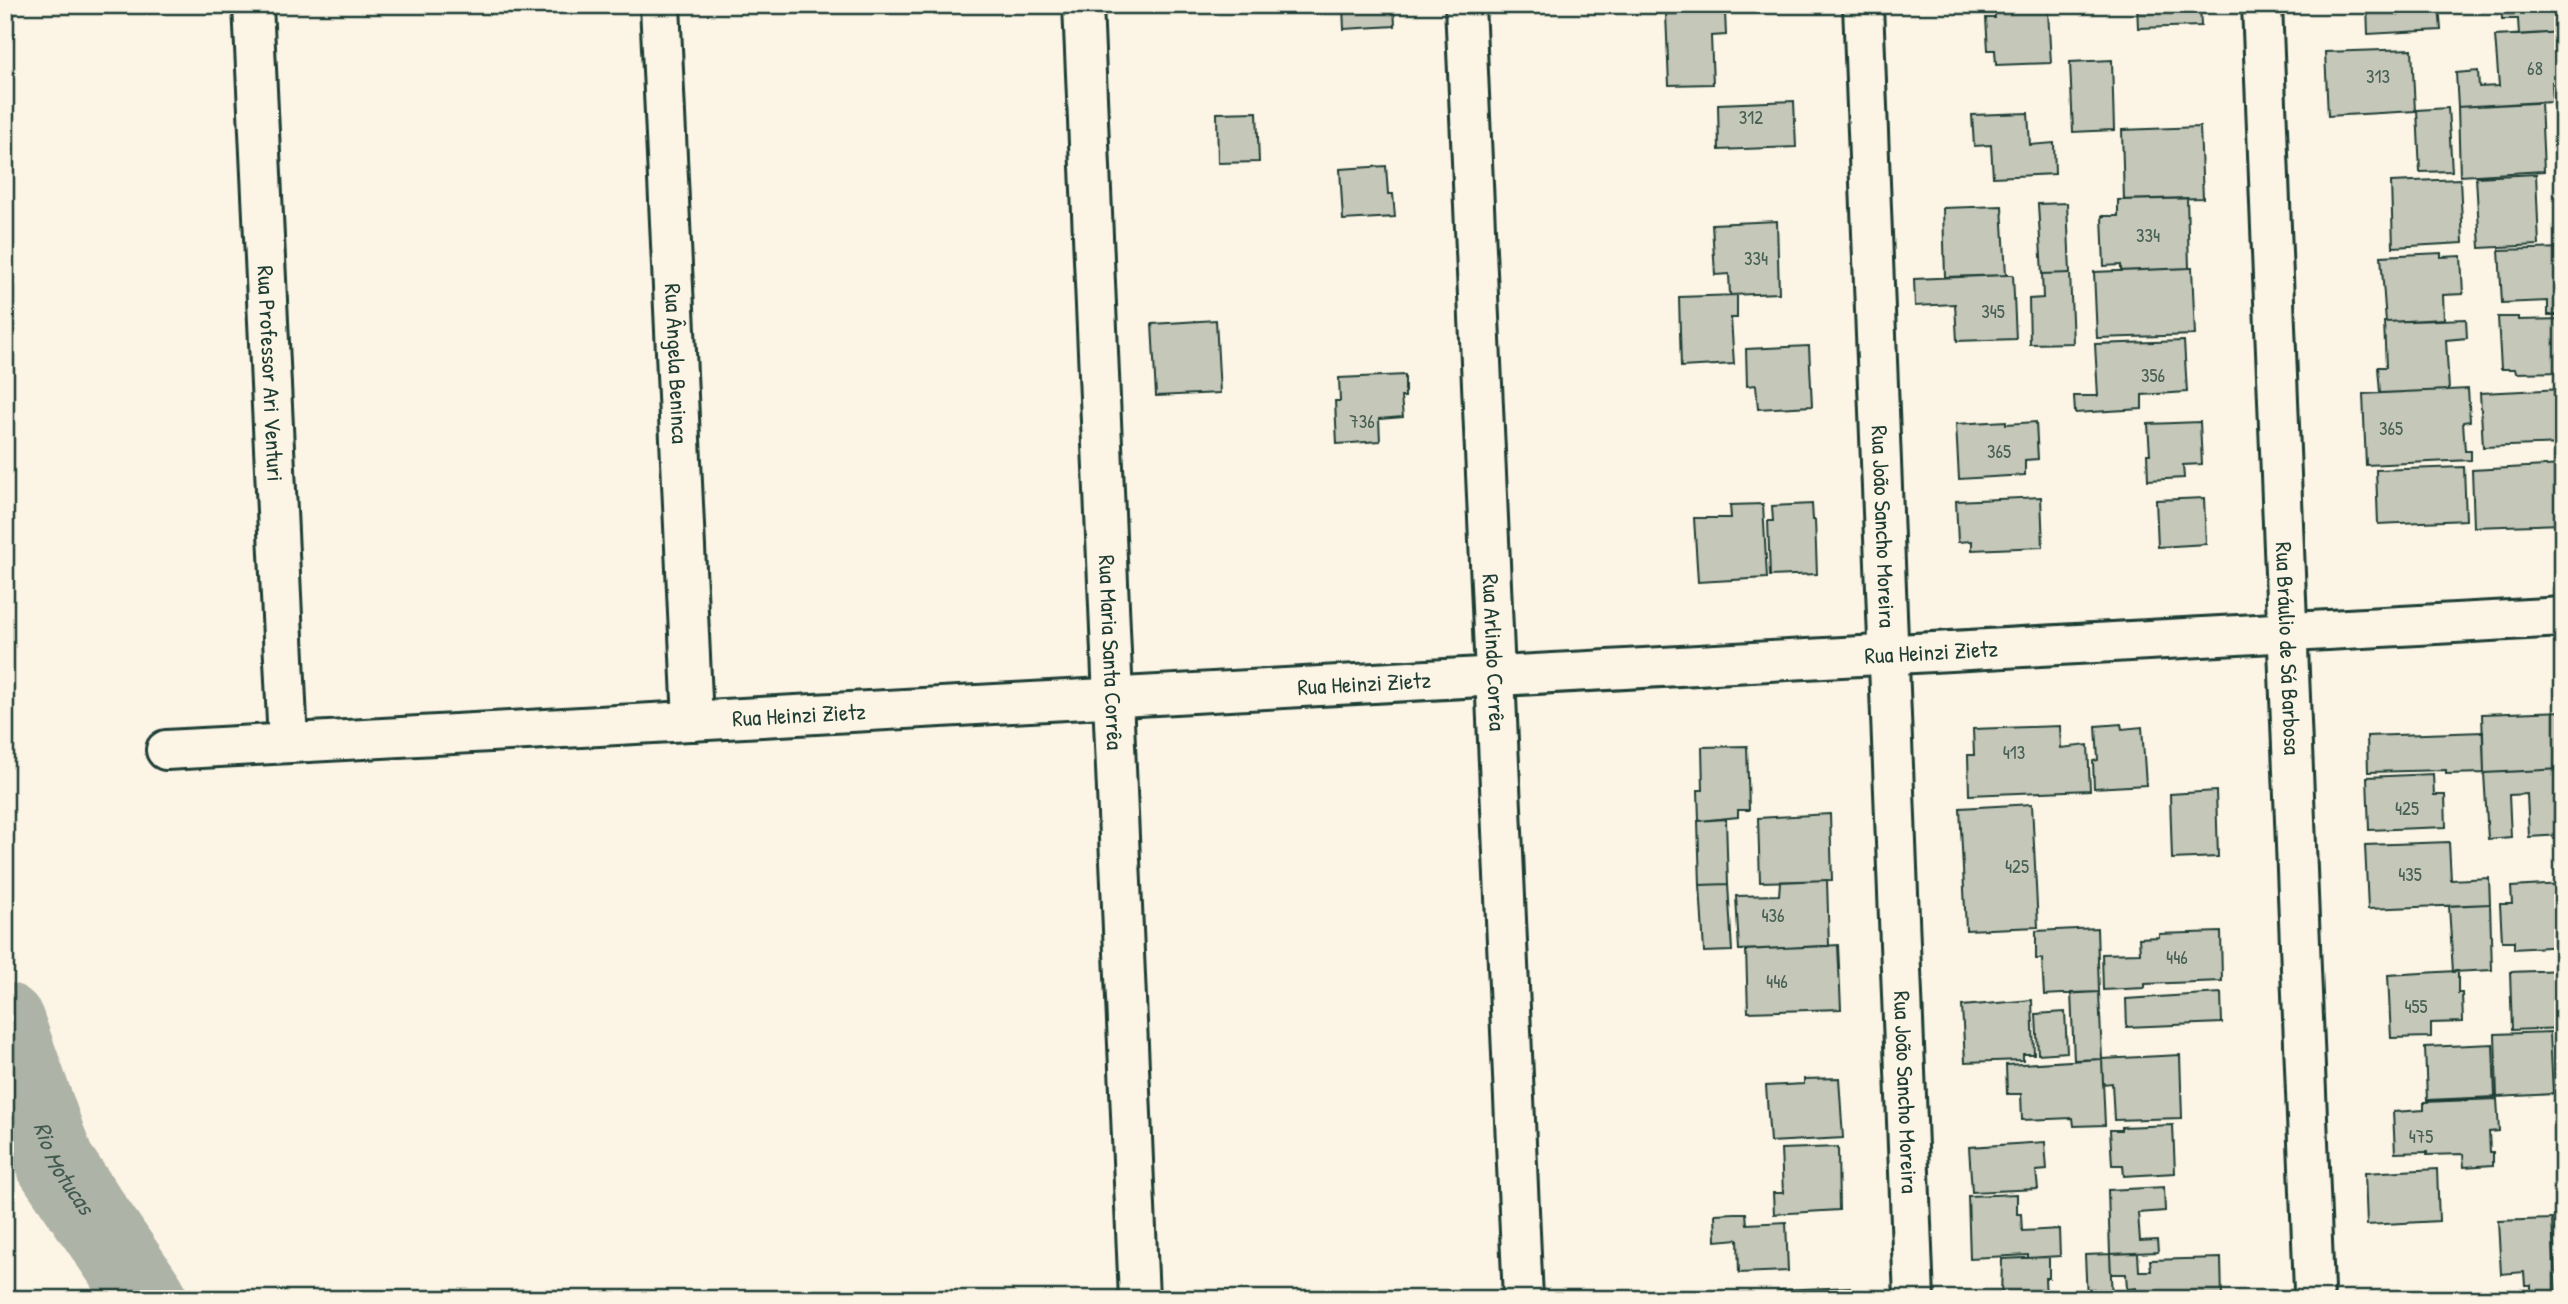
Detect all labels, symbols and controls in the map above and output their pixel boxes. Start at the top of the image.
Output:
house number: 68 [2527,55,2543,81]
house number: 313 [2366,63,2390,89]
house number: 312 [1739,104,1763,130]
house number: 334 [2136,222,2160,248]
house number: 334 [1744,245,1768,271]
street label: Rua Professor Ari Venturi [250,265,292,482]
street label: Rua Ângela Beninca [658,283,696,444]
house number: 345 [1981,298,2005,324]
house number: 356 [2141,362,2165,388]
house number: 736 [1349,408,1375,434]
house number: 365 [2379,415,2403,441]
street label: Rua João Sancho Moreira [1865,425,1904,628]
house number: 365 [1987,438,2011,464]
street label: Rua Bráulio de Sá Barbosa [2269,541,2308,756]
street label: Rua Maria Santa Corrêa [1092,554,1131,750]
street label: Rua Arlindo Corrêa [1476,573,1514,732]
street label: Rua Heinzi Zietz [1864,632,1999,671]
street label: Rua Heinzi Zietz [1297,664,1432,702]
street label: Rua Heinzi Zietz [731,695,867,734]
house number: 413 [2003,739,2025,765]
house number: 425 [2395,795,2419,821]
house number: 425 [2005,853,2029,879]
house number: 435 [2398,861,2422,887]
house number: 436 [1761,902,1785,928]
house number: 446 [2166,944,2188,970]
house number: 446 [1766,968,1788,994]
street label: Rua João Sancho Moreira [1887,990,1926,1194]
house number: 455 [2404,993,2428,1019]
water label: Rio Motucas [27,1117,104,1222]
house number: 475 [2409,1123,2433,1149]

